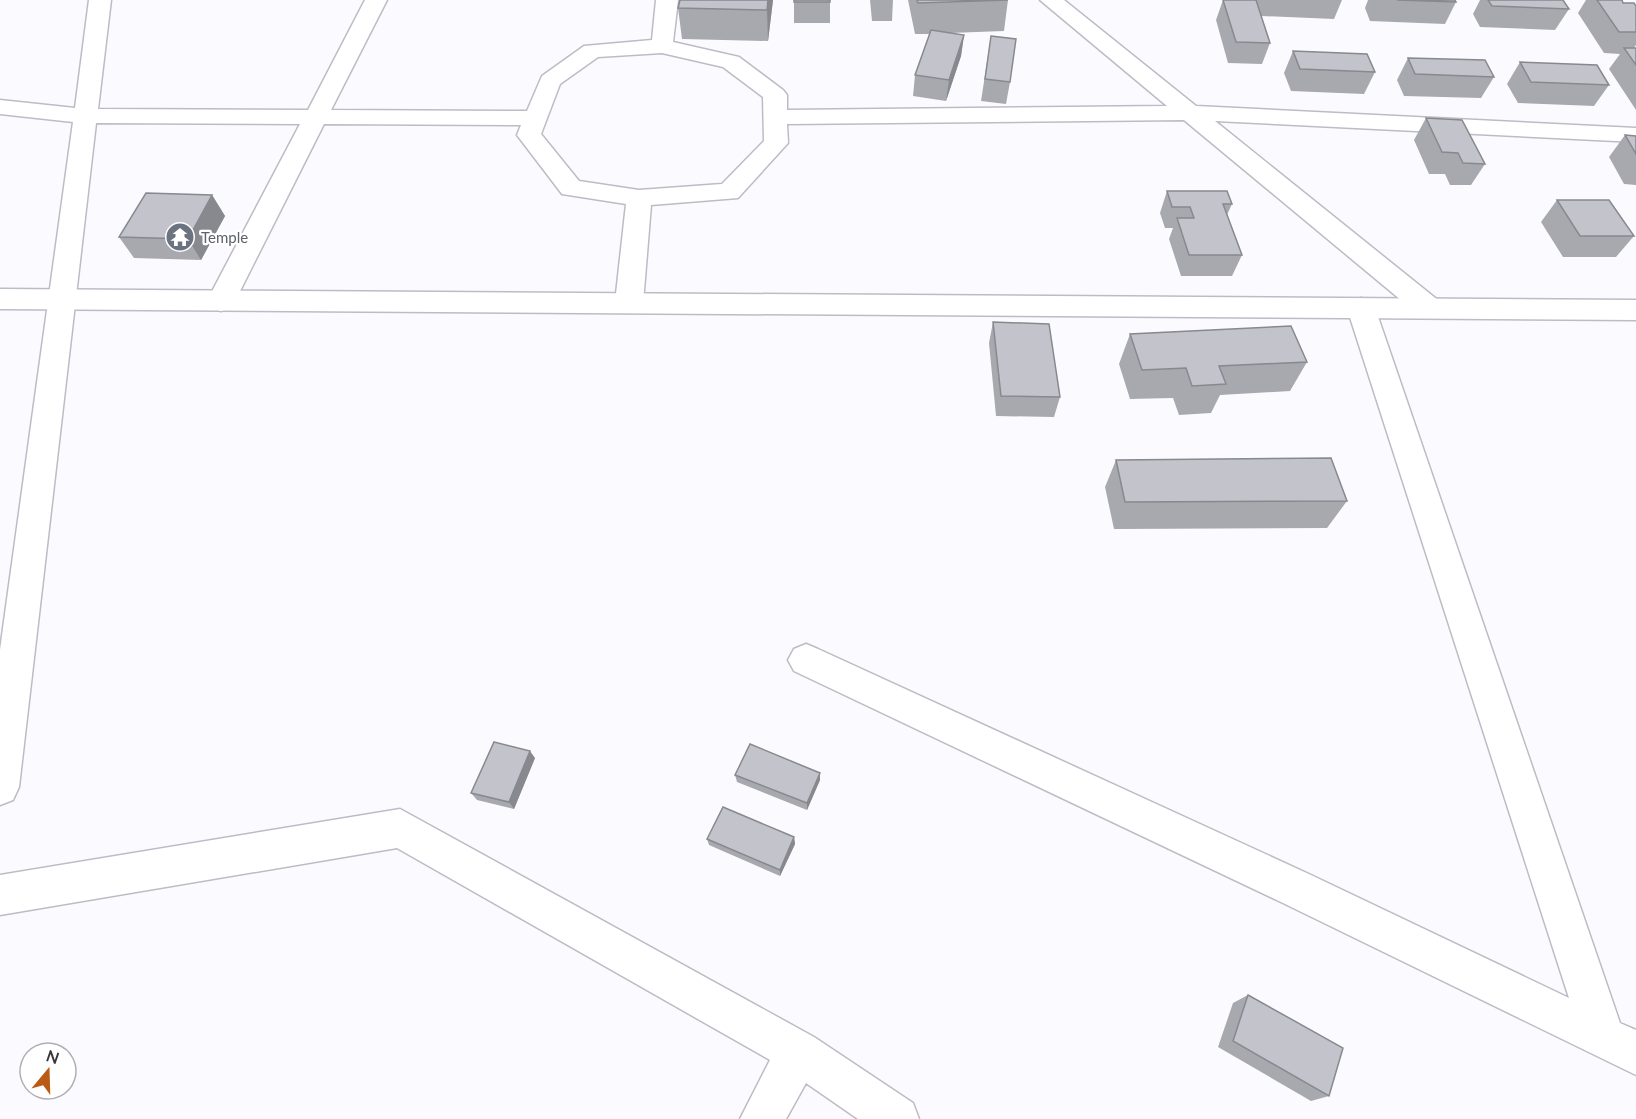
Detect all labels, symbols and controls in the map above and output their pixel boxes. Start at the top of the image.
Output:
temple icon: Temple [164,221,196,253]
place label: Temple [201,228,248,246]
north arrow [18,1041,78,1101]
text: N [44,1045,62,1067]

